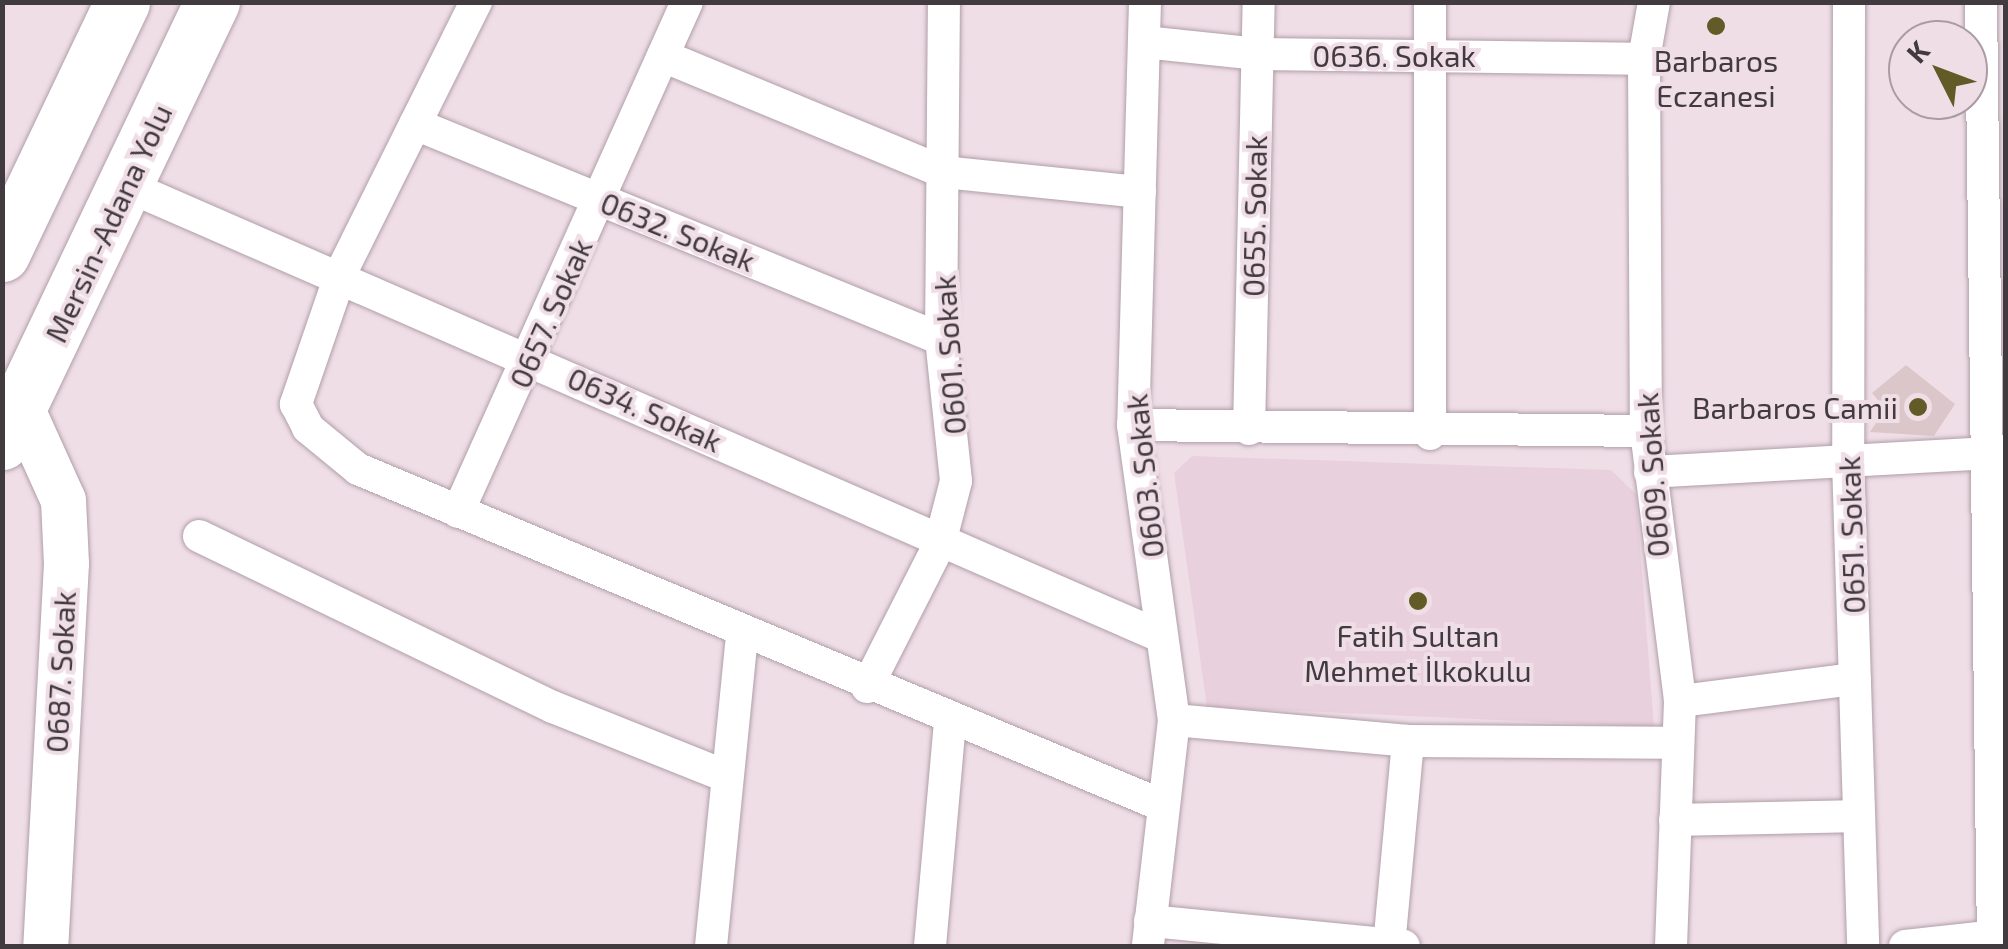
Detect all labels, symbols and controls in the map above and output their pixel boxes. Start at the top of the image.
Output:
marker: Barbaros Eczanesi [1705,15,1727,37]
north arrow [1888,20,1988,120]
text: K [1899,33,1936,69]
street label: 0636. Sokak [1312,37,1476,73]
place label: Barbaros Eczanesi [1654,42,1778,112]
street label: Mersin-Adana Yolu [37,98,179,348]
street label: 0655. Sokak [1235,135,1273,297]
street label: 0632. Sokak [596,184,760,278]
street label: 0657. Sokak [501,233,599,393]
street label: 0601. Sokak [925,274,973,436]
street label: 0634. Sokak [562,359,728,459]
place label: Barbaros Camii [1692,389,1898,425]
street label: 0609. Sokak [1628,391,1676,559]
street label: 0603. Sokak [1118,392,1170,560]
marker: Barbaros Camii [1907,396,1929,418]
street label: 0651. Sokak [1830,456,1872,614]
street label: 0687. Sokak [38,590,82,754]
marker: Fatih Sultan Mehmet İlkokulu [1407,590,1429,612]
place label: Fatih Sultan Mehmet İlkokulu [1304,617,1532,688]

